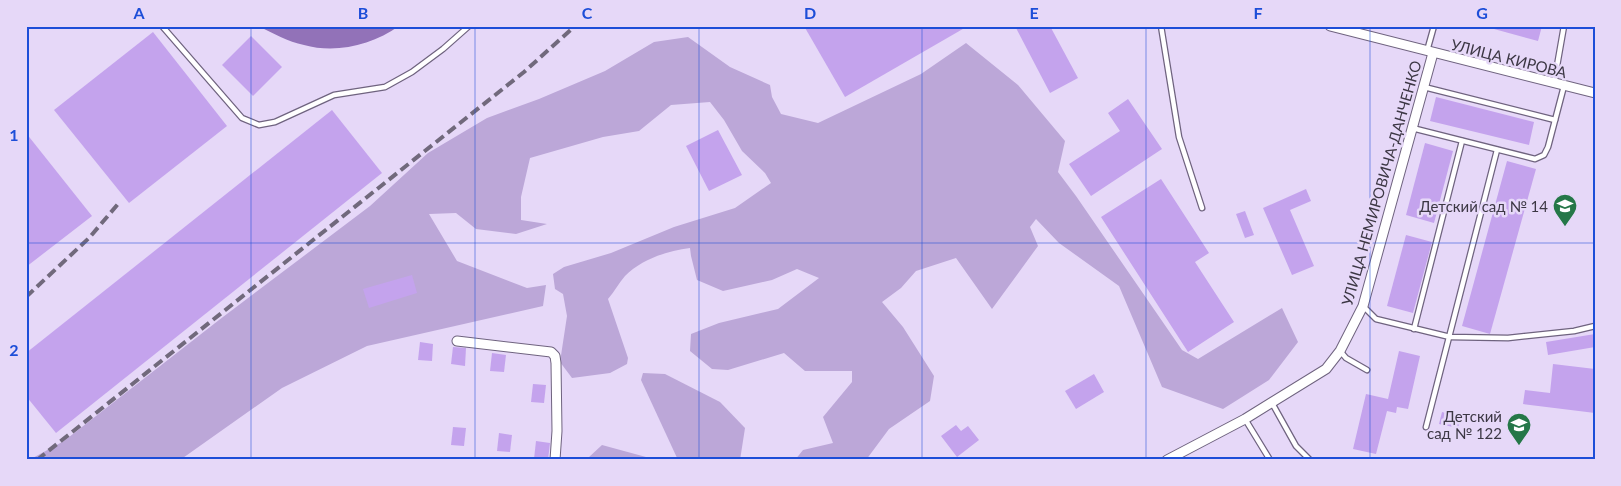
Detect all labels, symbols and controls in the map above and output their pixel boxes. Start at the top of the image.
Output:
text: A [132,3,145,22]
text: B [358,3,368,22]
text: C [582,3,593,22]
text: D [804,3,816,22]
text: E [1029,3,1039,22]
text: F [1253,3,1263,22]
text: G [1476,3,1488,22]
street label: УЛИЦА КИРОВА [1449,35,1570,81]
street label: УЛИЦА НЕМИРОВИЧА-ДАНЧЕНКО [1337,58,1425,308]
text: 1 [9,125,19,144]
school or university icon: Детский сад № 14 [1552,193,1578,227]
place label: Детский сад № 14 [1419,197,1548,215]
text: 2 [9,340,19,359]
place label: Детский сад № 122 [1427,407,1502,442]
school or university icon: Детский сад № 122 [1506,412,1532,446]

